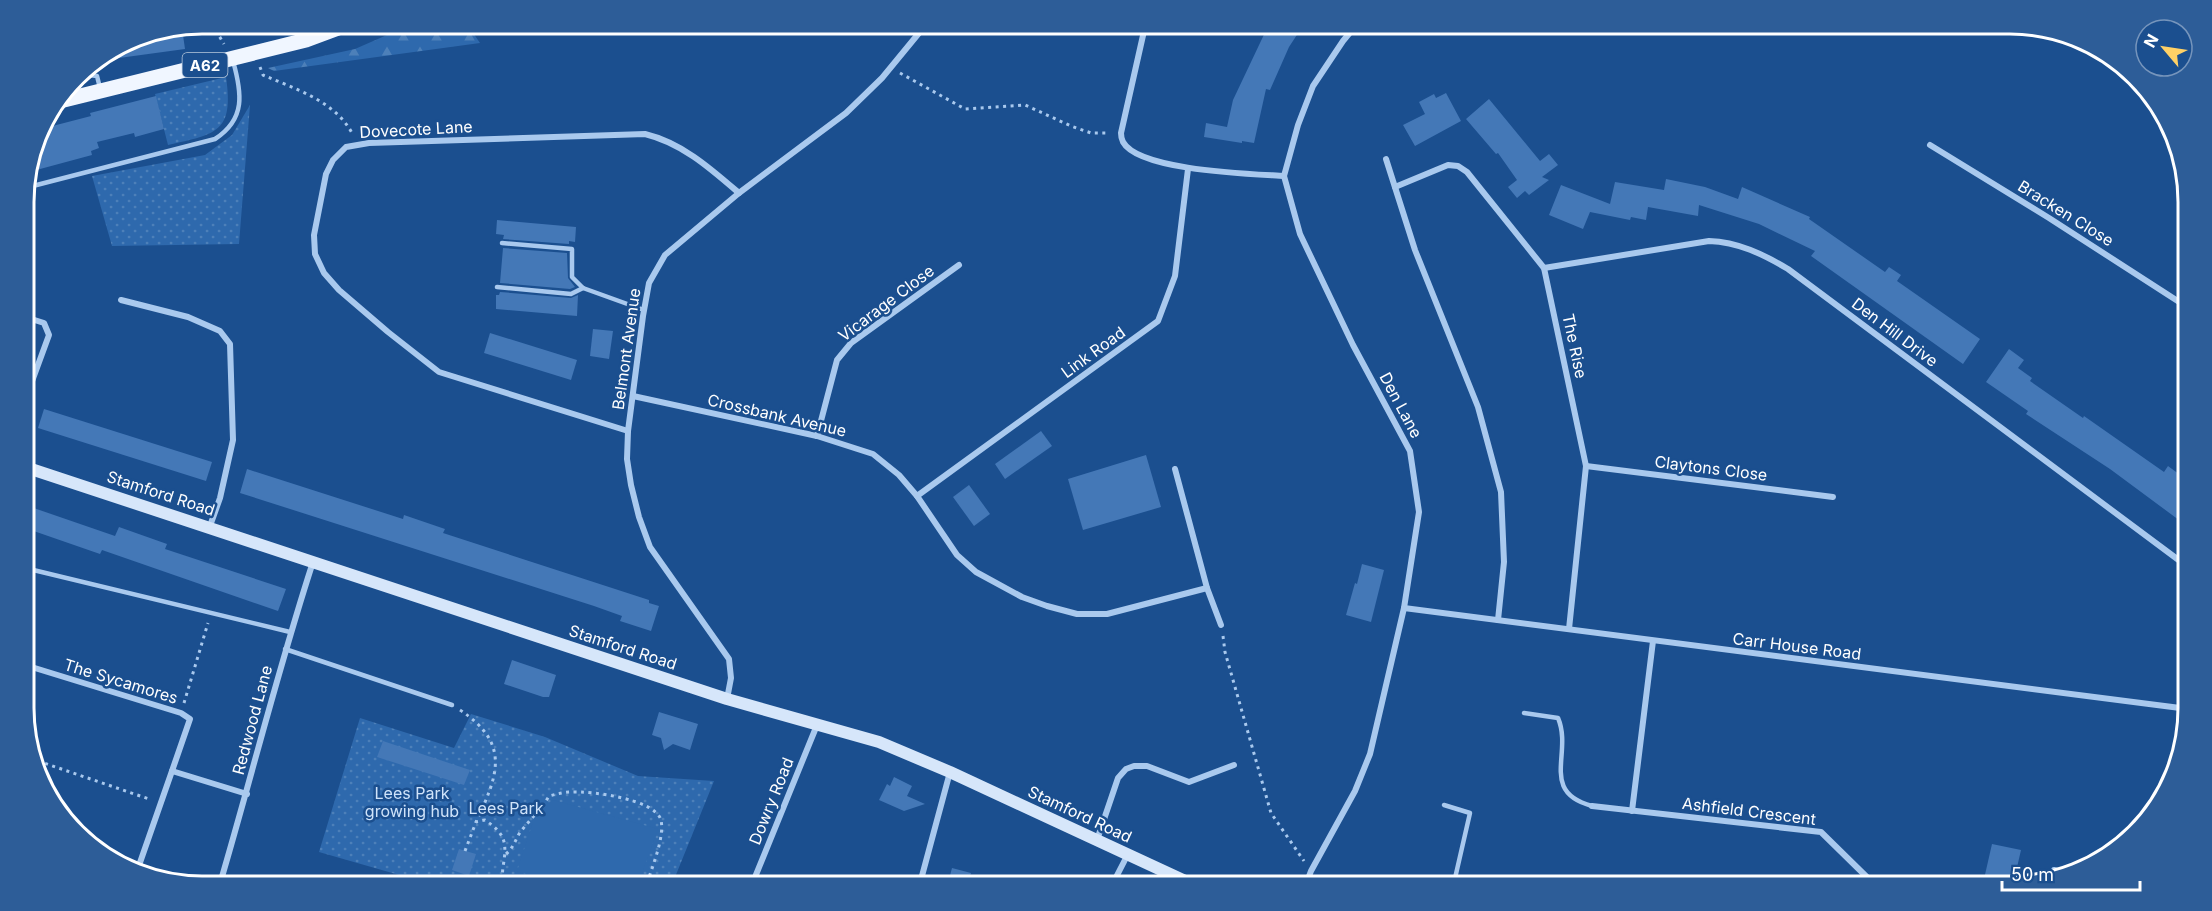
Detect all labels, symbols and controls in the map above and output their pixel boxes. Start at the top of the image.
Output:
north arrow [2134,18,2194,78]
text: N [2139,31,2163,51]
road number: A62 [182,53,228,77]
street label: Dovecote Lane [359,116,473,142]
street label: Bracken Close [2014,176,2118,250]
street label: Vicarage Close [834,260,938,346]
street label: Belmont Avenue [608,287,644,411]
street label: Den Hill Drive [1848,293,1942,371]
street label: The Rise [1558,312,1592,380]
street label: Link Road [1057,322,1129,382]
street label: Den Lane [1375,369,1427,441]
street label: Crossbank Avenue [706,389,848,441]
street label: Claytons Close [1653,451,1769,485]
street label: Stamford Road [105,466,217,520]
street label: Stamford Road [567,620,679,674]
street label: Carr House Road [1732,628,1862,664]
street label: The Sycamores [62,654,180,708]
street label: Redwood Lane [228,663,276,777]
street label: Dowry Road [744,754,798,848]
street label: Stamford Road [1025,781,1135,847]
park label: Lees Park growing hub [365,783,459,821]
street label: Ashfield Crescent [1681,793,1817,829]
park label: Lees Park [469,798,544,818]
scale bar [2002,854,2140,892]
text: 50 m [2011,864,2054,885]

